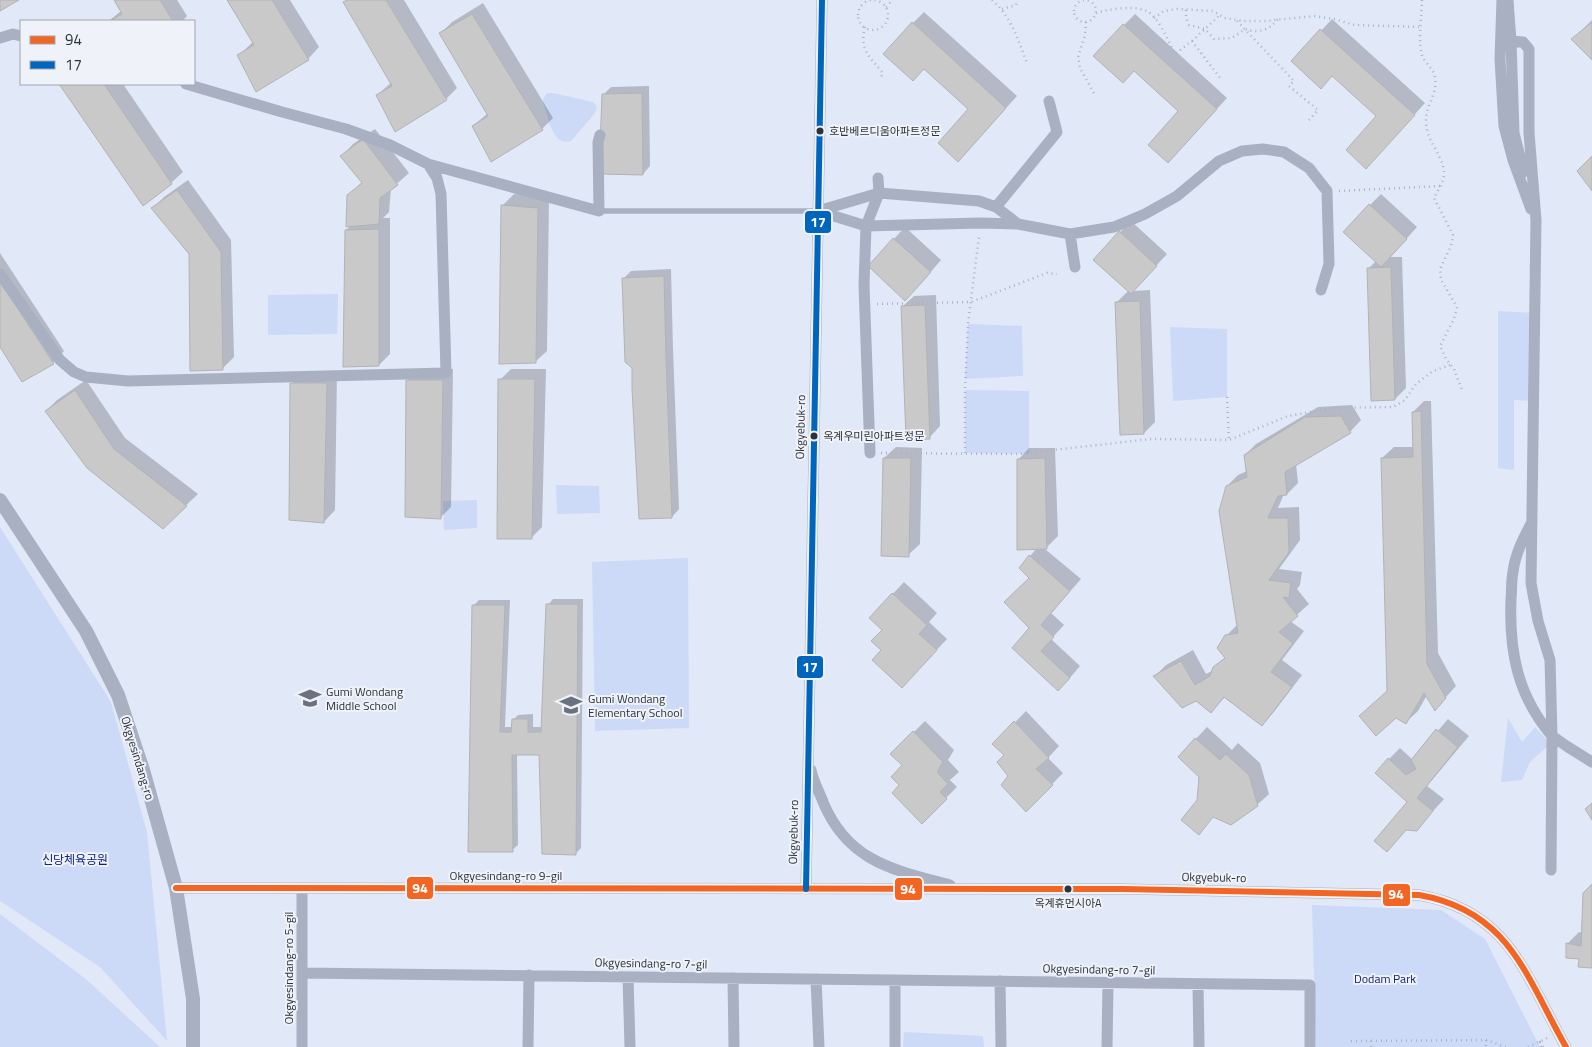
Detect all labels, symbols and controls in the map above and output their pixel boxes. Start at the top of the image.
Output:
legend [20,20,195,85]
text: 94 [65,28,82,51]
text: 17 [65,53,82,76]
place label: 호반베르디움아파트정문 [829,123,940,139]
marker: 호반베르디움아파트정문 [815,126,825,136]
line badge: 17 [804,210,832,234]
text: 17 [810,211,826,232]
street label: Okgyebuk-ro [790,394,810,460]
place label: 옥계우미린아파트정문 [823,428,924,444]
marker: 옥계우미린아파트정문 [809,431,819,441]
line badge: 17 [796,655,824,679]
text: 17 [802,656,818,677]
place label: Gumi Wondang Middle School [326,682,403,715]
school or university icon: Gumi Wondang Middle School [297,685,323,711]
place label: Gumi Wondang Elementary School [588,689,682,722]
school or university icon: Gumi Wondang Elementary School [558,692,584,718]
street label: Okgyesindang-ro [116,714,160,802]
street label: Okgyebuk-ro [783,799,803,865]
park label: 신당체육공원 [42,850,108,869]
street label: Okgyesindang-ro 9-gil [450,866,562,885]
street label: Okgyebuk-ro [1181,867,1247,887]
line badge: 94 [406,876,434,900]
text: 94 [412,877,428,898]
line badge: 94 [894,877,923,901]
text: 94 [900,878,916,899]
line badge: 94 [1382,883,1411,907]
text: 94 [1388,883,1404,904]
marker: 옥계휴먼시아A [1063,884,1073,894]
place label: 옥계휴먼시아A [1034,895,1102,911]
street label: Okgyesindang-ro 5-gil [279,912,298,1024]
street label: Okgyesindang-ro 7-gil [594,953,708,973]
street label: Okgyesindang-ro 7-gil [1042,959,1156,979]
park label: Dodam Park [1354,969,1416,988]

